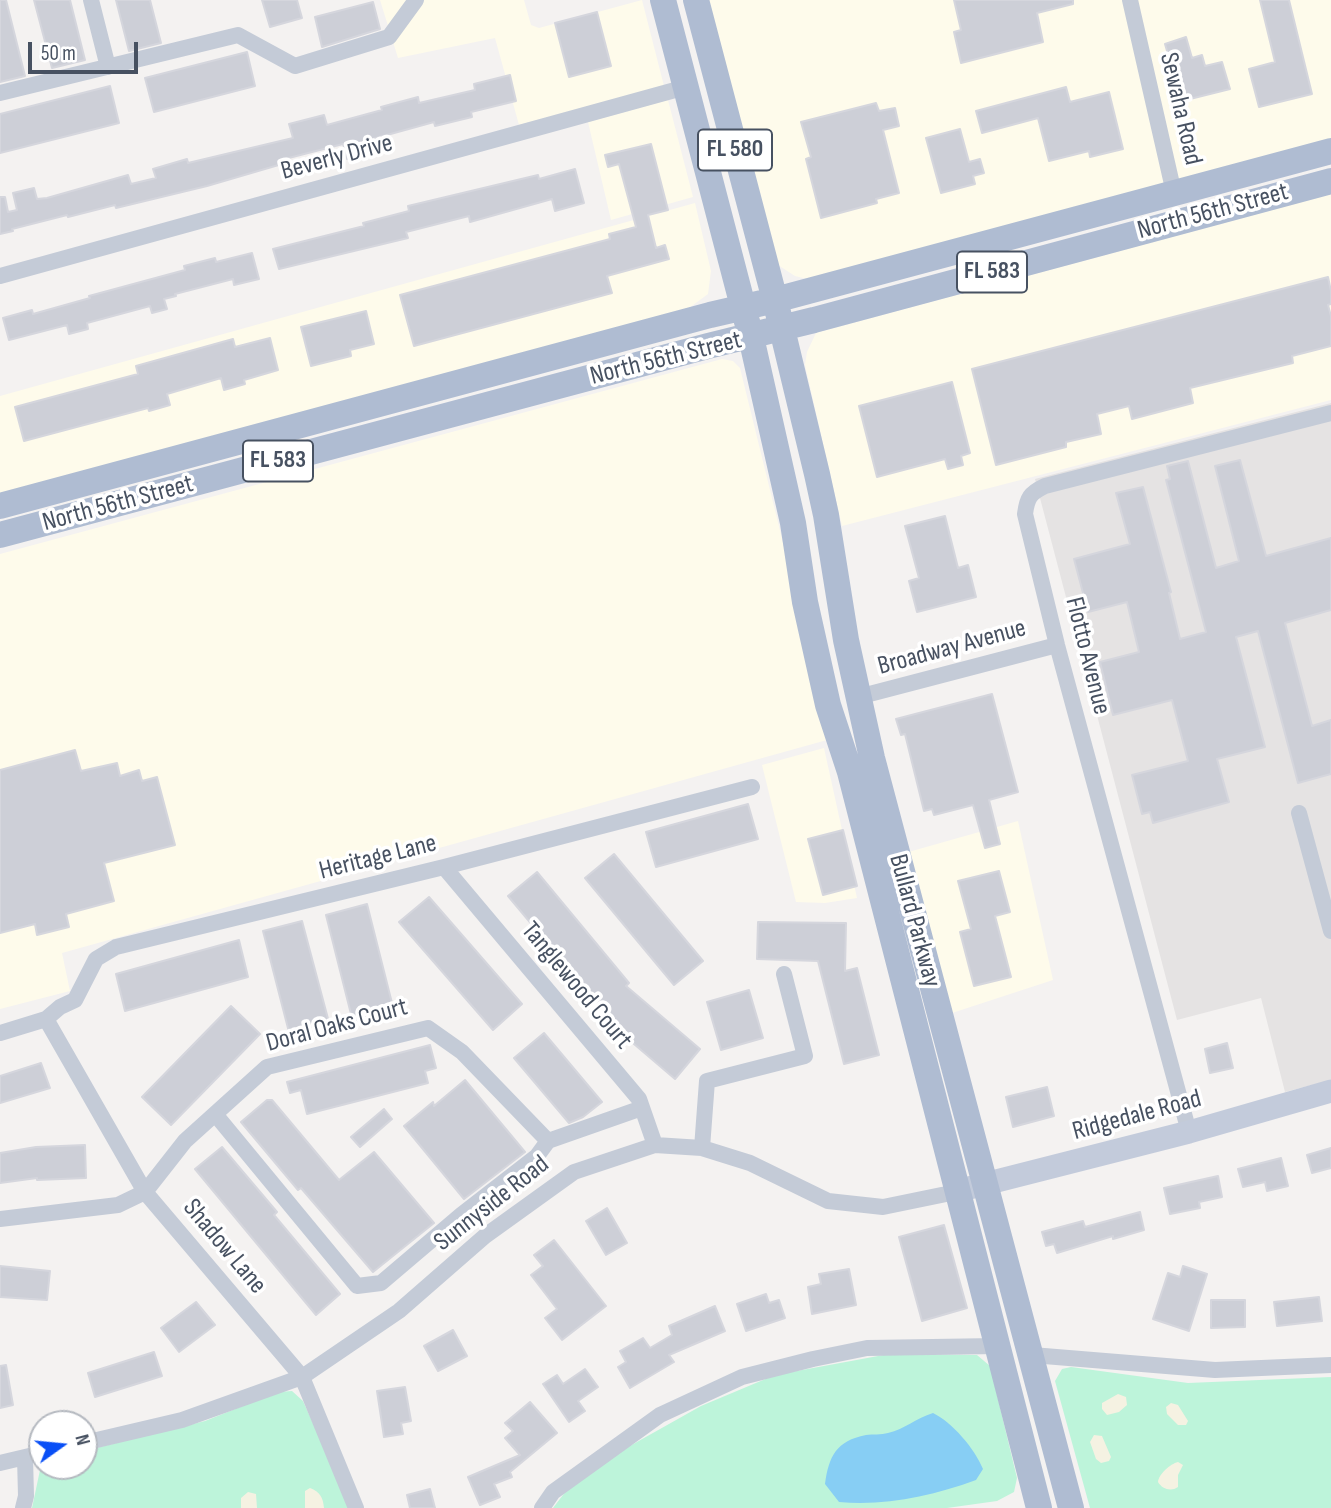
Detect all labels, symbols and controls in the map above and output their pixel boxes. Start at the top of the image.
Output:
scale bar [32,28,142,72]
text: 50 m [41,41,76,66]
street label: Sewaha Road [1152,50,1208,168]
street label: Beverly Drive [278,128,396,188]
road number: FL 580 [698,130,772,170]
street label: North 56th Street [1134,177,1292,247]
road number: FL 583 [957,251,1027,292]
street label: North 56th Street [587,325,745,393]
road number: FL 583 [243,440,313,482]
street label: North 56th Street [39,469,197,539]
street label: Flotto Avenue [1057,594,1117,718]
street label: Broadway Avenue [875,613,1029,683]
street label: Heritage Lane [316,828,440,888]
street label: Bullard Parkway [881,851,947,991]
street label: Tanglewood Court [514,916,638,1056]
street label: Doral Oaks Court [263,992,411,1060]
street label: Ridgedale Road [1069,1084,1205,1148]
street label: Sunnyside Road [428,1149,556,1259]
street label: Shadow Lane [175,1193,273,1301]
north arrow [28,1410,98,1480]
text: N [69,1432,94,1448]

